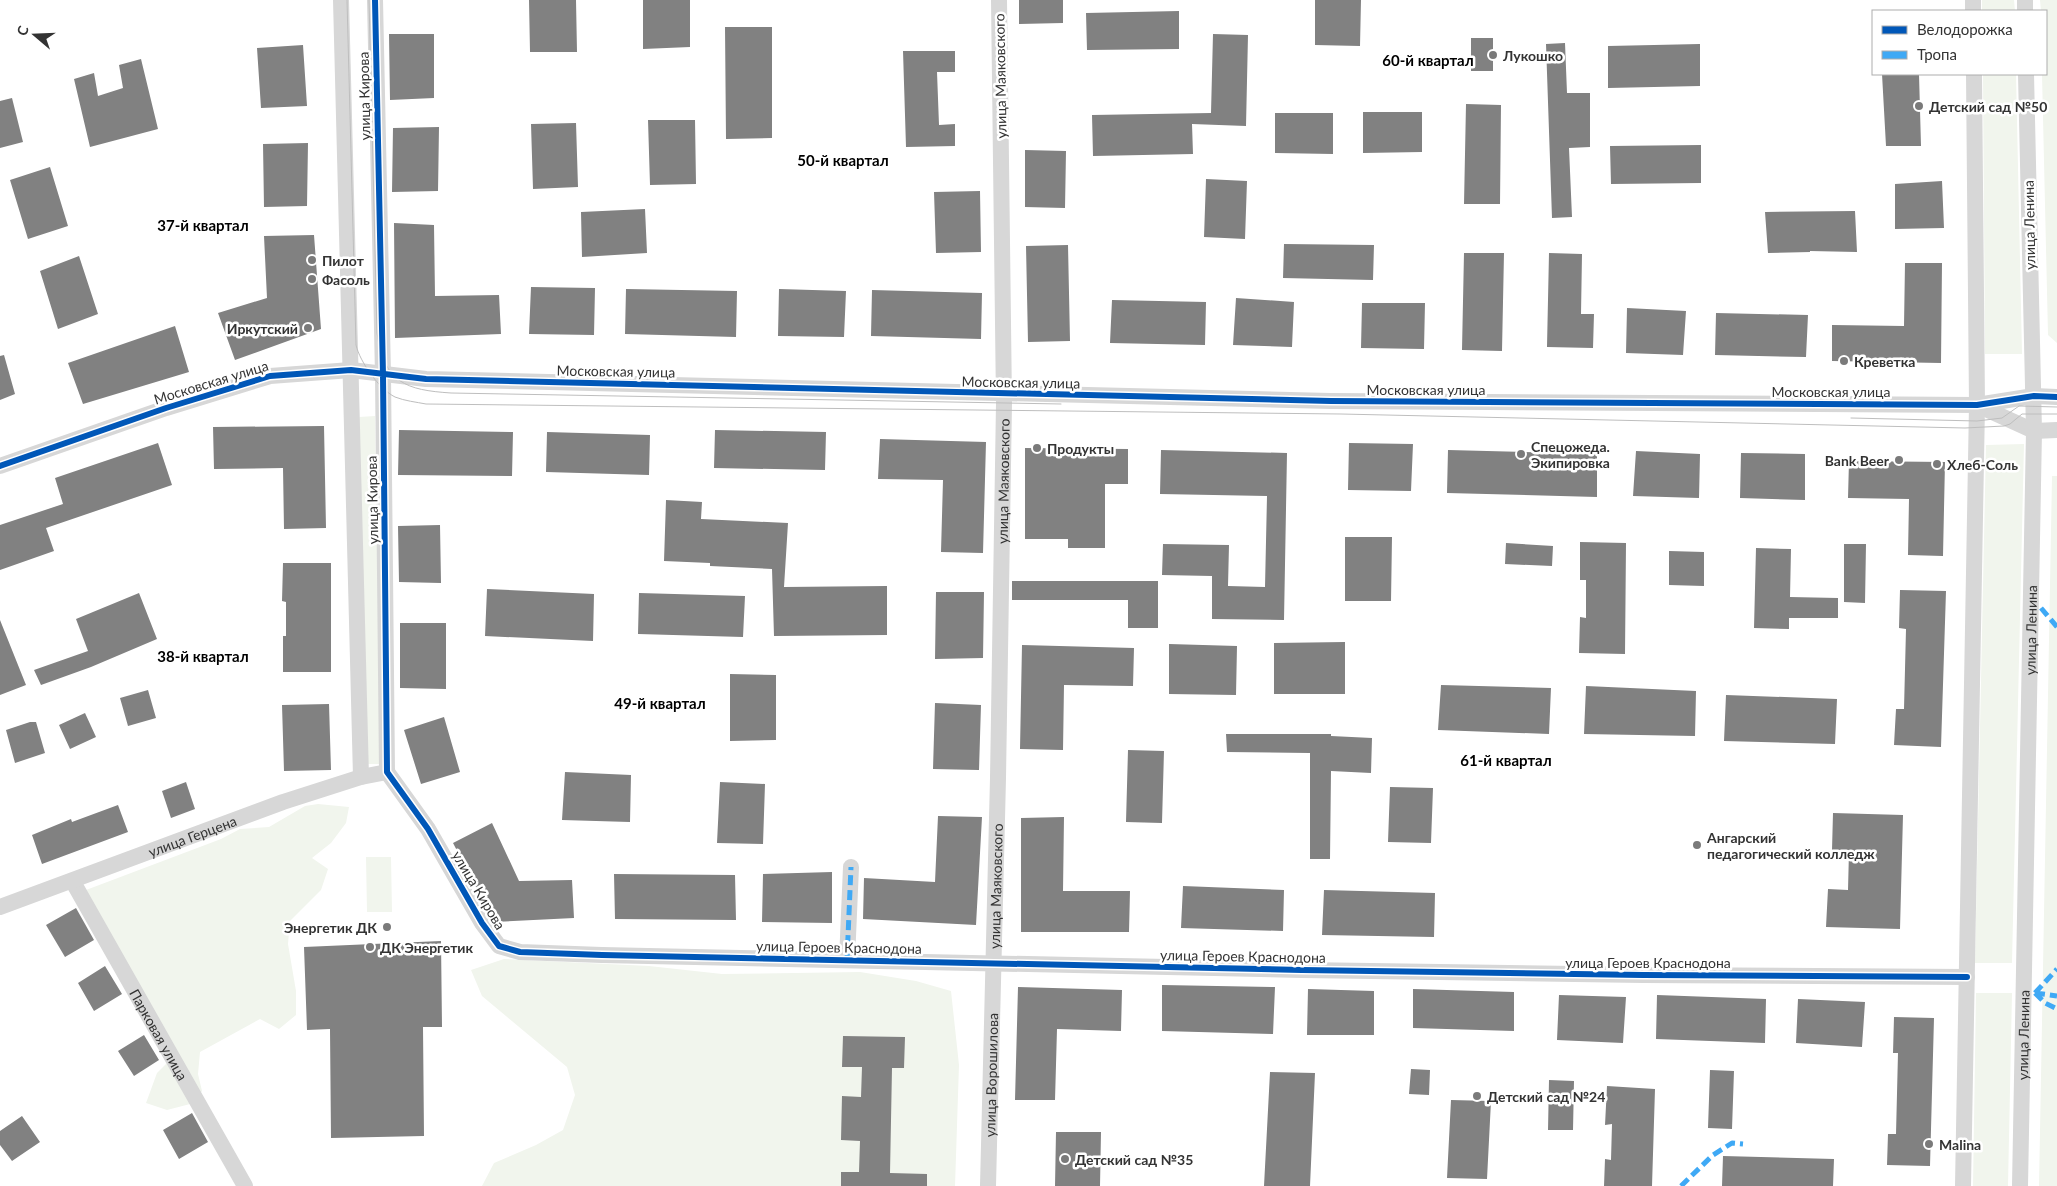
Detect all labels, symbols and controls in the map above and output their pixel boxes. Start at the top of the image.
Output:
north arrow [10,10,60,60]
legend [1872,10,2047,75]
street label: улица Маяковского [990,13,1010,139]
text: Велодорожка [1917,20,2013,38]
text: С [13,23,32,38]
text: Тропа [1917,45,1957,63]
place label: Лукошко [1502,47,1563,64]
marker: Лукошко [1487,49,1499,61]
street label: улица Кирова [355,51,373,141]
district label: 60-й квартал [1382,51,1474,69]
place label: Детский сад №50 [1929,98,2047,115]
marker: Детский сад №50 [1913,100,1925,112]
district label: 50-й квартал [797,151,889,169]
street label: улица Ленина [2020,180,2038,270]
district label: 37-й квартал [157,216,249,234]
place label: Пилот [322,252,365,269]
marker: Пилот [306,254,318,266]
place label: Фасоль [322,271,370,288]
marker: Фасоль [306,273,318,285]
place label: Иркутский [227,320,298,337]
marker: Иркутский [302,322,314,334]
place label: Креветка [1854,353,1915,370]
marker: Креветка [1838,355,1850,367]
street label: Московская улица [152,356,270,408]
street label: Московская улица [556,361,676,381]
street label: Московская улица [961,372,1081,392]
street label: Московская улица [1367,381,1485,398]
street label: Московская улица [1772,383,1890,400]
street label: улица Маяковского [993,418,1012,544]
place label: Спецожеда. Экипировка [1531,438,1610,471]
place label: Продукты [1047,440,1114,457]
marker: Продукты [1031,442,1043,454]
marker: Спецожеда. Экипировка [1515,448,1527,460]
place label: Bank Beer [1825,452,1890,469]
marker: Bank Beer [1893,454,1905,466]
street label: улица Кирова [363,455,381,545]
place label: Хлеб-Соль [1947,456,2018,473]
marker: Хлеб-Соль [1931,458,1943,470]
street label: улица Ленина [2021,585,2040,675]
district label: 38-й квартал [157,647,249,665]
district label: 49-й квартал [614,694,706,712]
district label: 61-й квартал [1460,751,1552,769]
street label: улица Герцена [146,812,239,860]
street label: улица Маяковского [985,823,1005,949]
place label: Ангарский педагогический колледж [1706,829,1875,862]
marker: Ангарский педагогический колледж [1691,839,1703,851]
street label: улица Кирова [449,848,509,932]
place label: Энергетик ДК [284,919,377,936]
marker: Энергетик ДК [381,921,393,933]
street label: улица Героев Краснодона [756,937,922,957]
place label: ДК Энергетик [380,939,474,956]
marker: ДК Энергетик [364,941,376,953]
street label: улица Героев Краснодона [1160,946,1326,966]
street label: улица Героев Краснодона [1565,954,1731,971]
street label: Парковая улица [127,985,192,1083]
street label: улица Ленина [2013,990,2032,1080]
street label: улица Ворошилова [981,1013,1001,1137]
place label: Детский сад №24 [1487,1088,1605,1105]
marker: Детский сад №24 [1471,1090,1483,1102]
place label: Malina [1939,1136,1981,1153]
marker: Malina [1923,1138,1935,1150]
place label: Детский сад №35 [1075,1151,1193,1168]
marker: Детский сад №35 [1059,1153,1071,1165]

